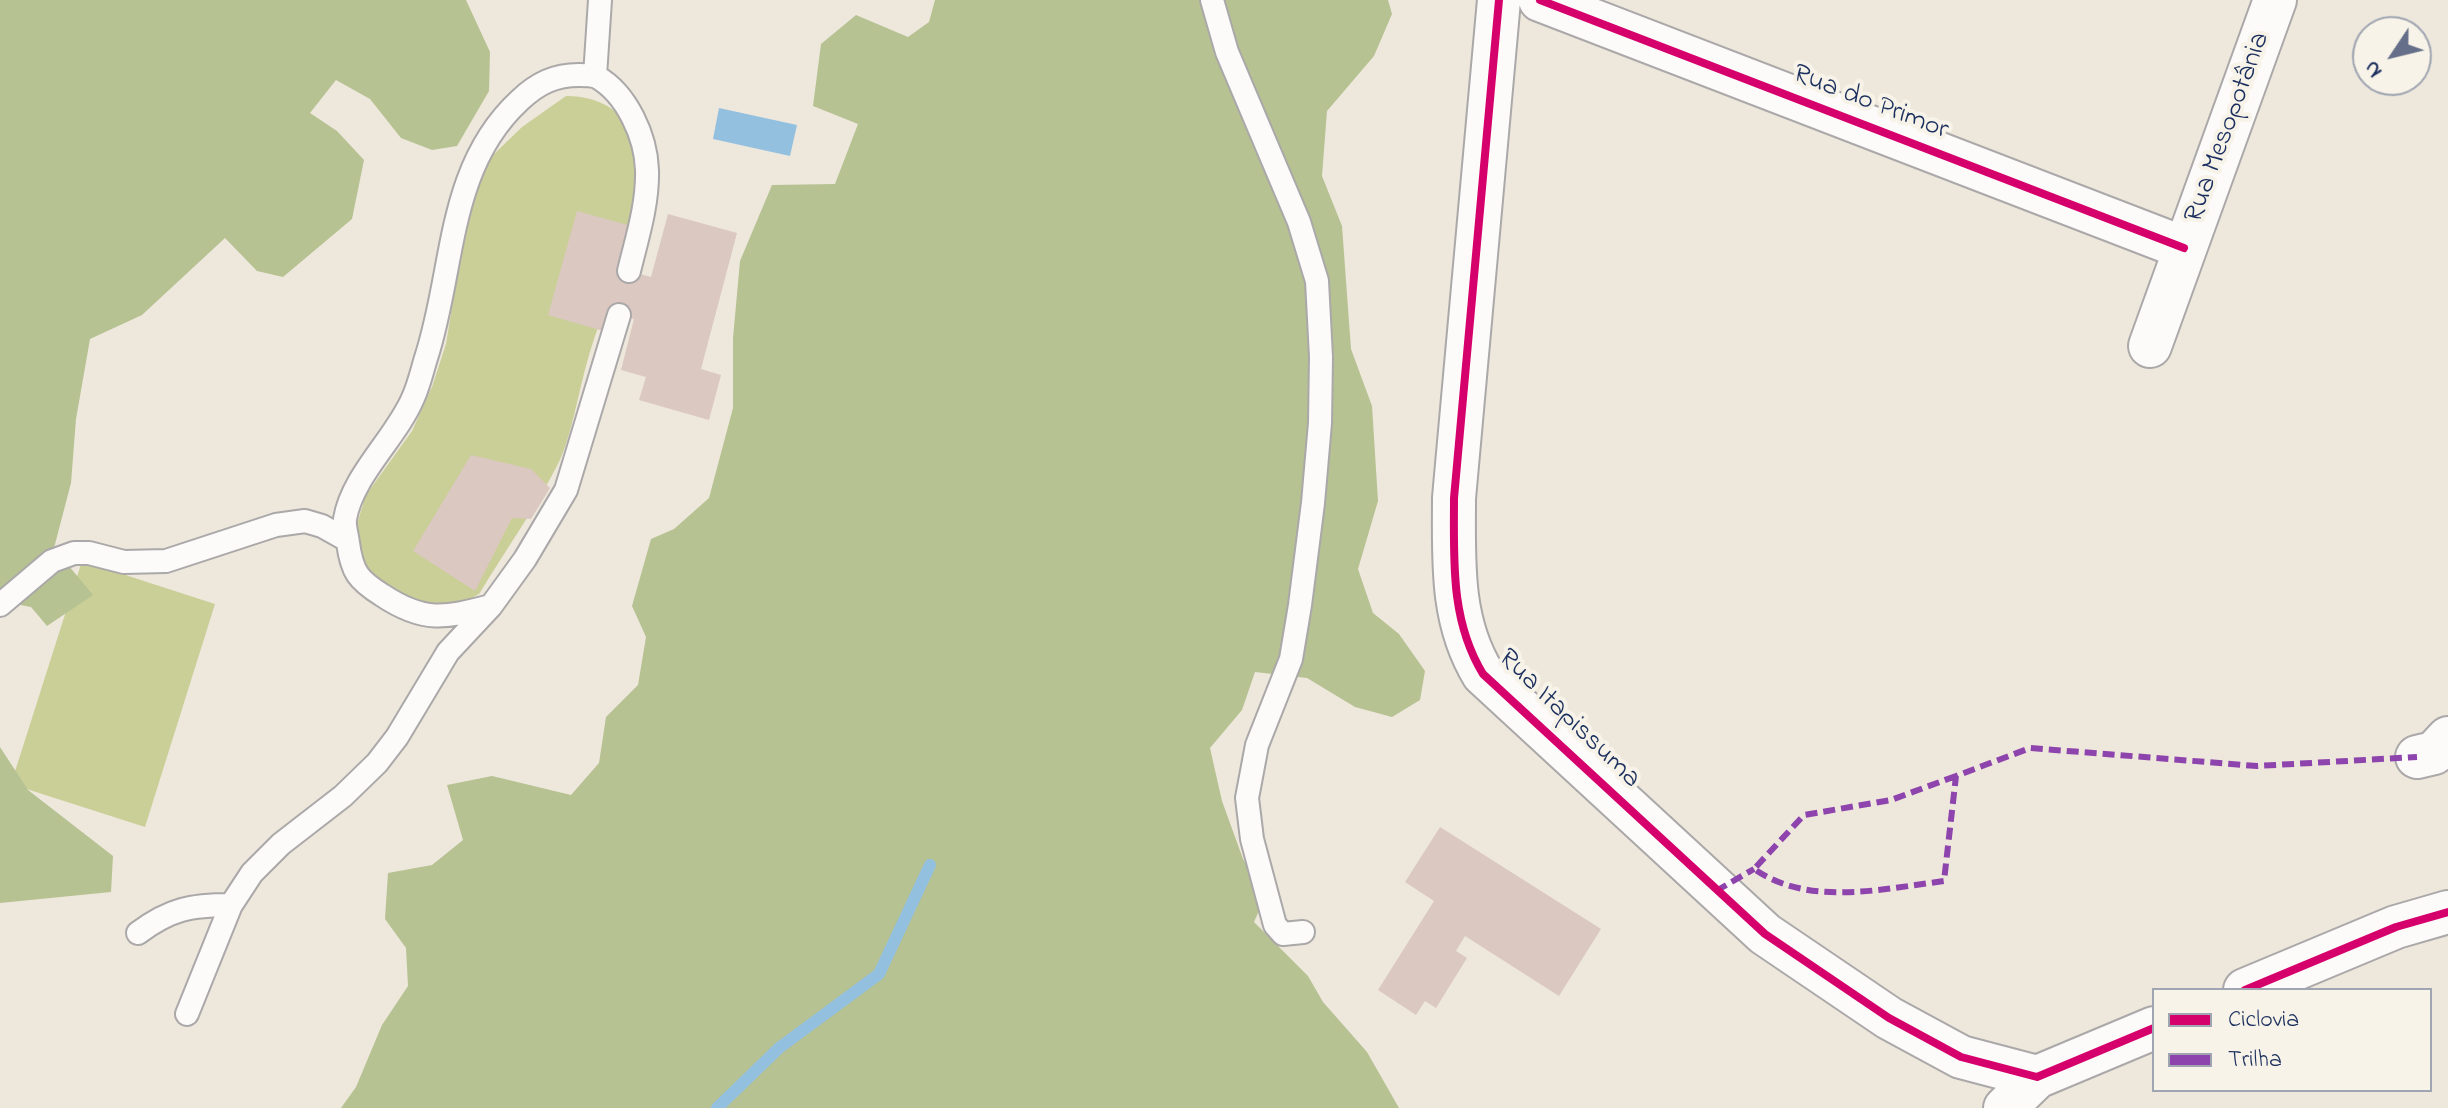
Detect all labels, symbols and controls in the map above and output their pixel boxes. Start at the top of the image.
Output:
north arrow [2352,16,2432,96]
street label: Rua Mesopotânia [2179,28,2279,228]
text: N [2357,53,2391,84]
street label: Rua do Primor [1787,59,1953,149]
street label: Rua Itapissuma [1489,643,1647,797]
legend [2152,988,2432,1092]
text: Ciclovia [2228,1003,2299,1038]
text: Trilha [2228,1043,2282,1078]

